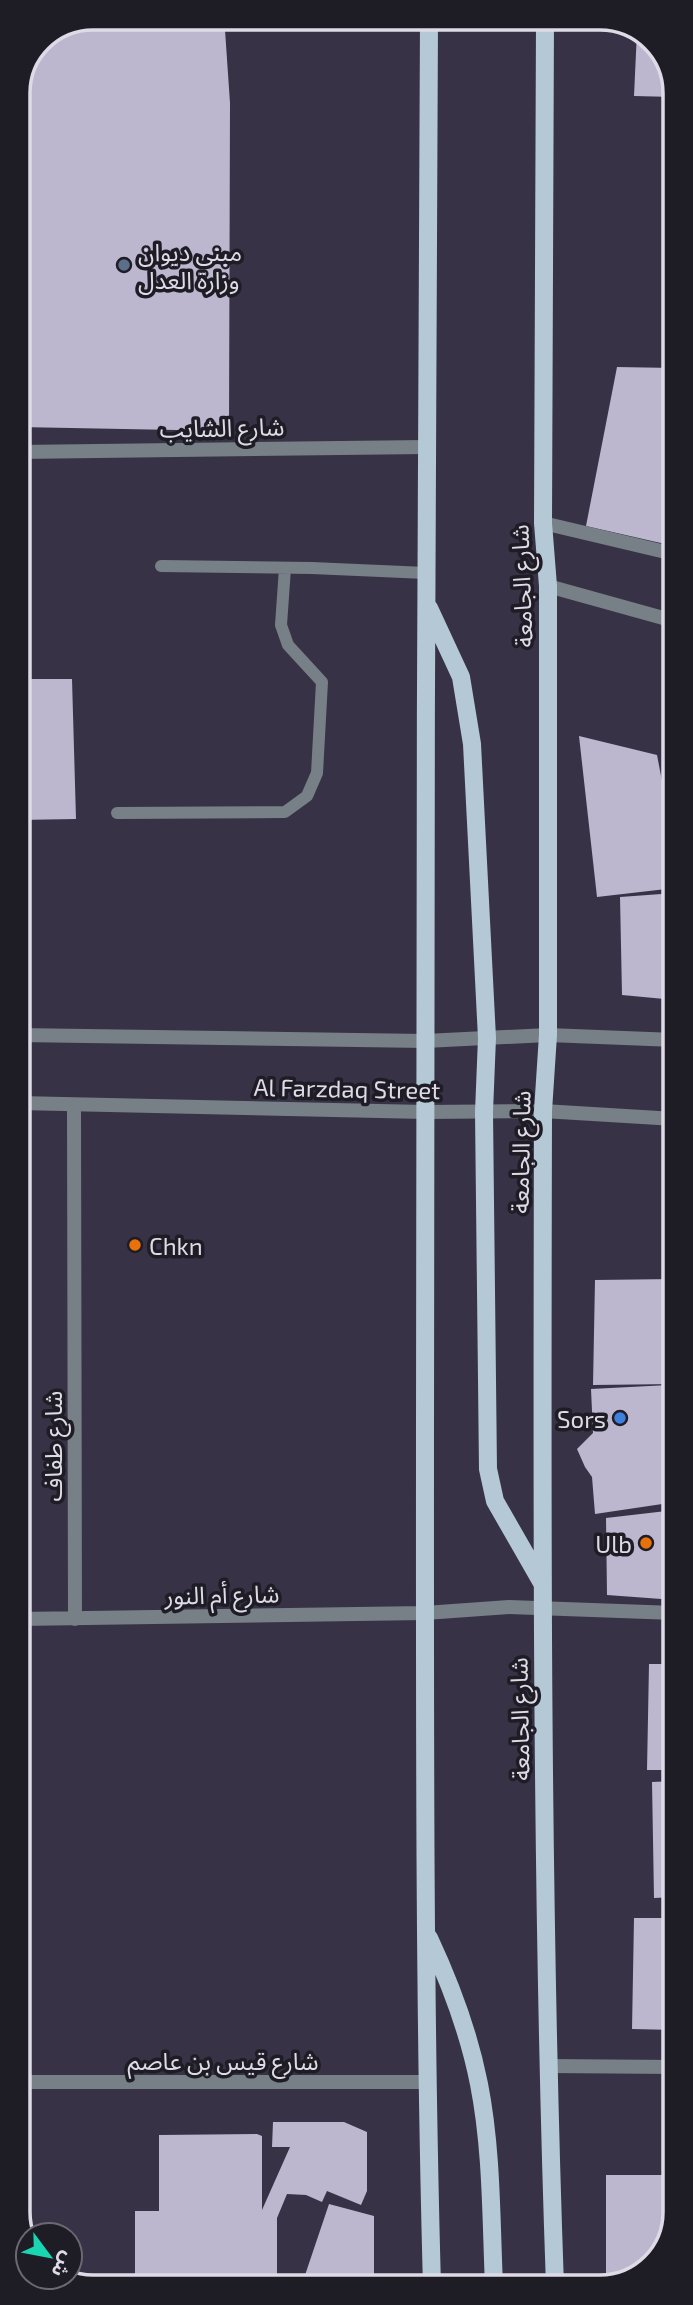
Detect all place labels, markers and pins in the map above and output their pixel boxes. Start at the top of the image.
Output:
place label: مبنى ديوان وزارة العدل [138,237,242,295]
marker: مبنى ديوان وزارة العدل [116,257,132,273]
place label: Chkn [149,1231,203,1260]
marker: Chkn [127,1237,143,1253]
place label: Sors [557,1404,606,1433]
marker: Sors [612,1410,628,1426]
place label: Ulb [595,1529,632,1558]
marker: Ulb [638,1535,654,1551]

